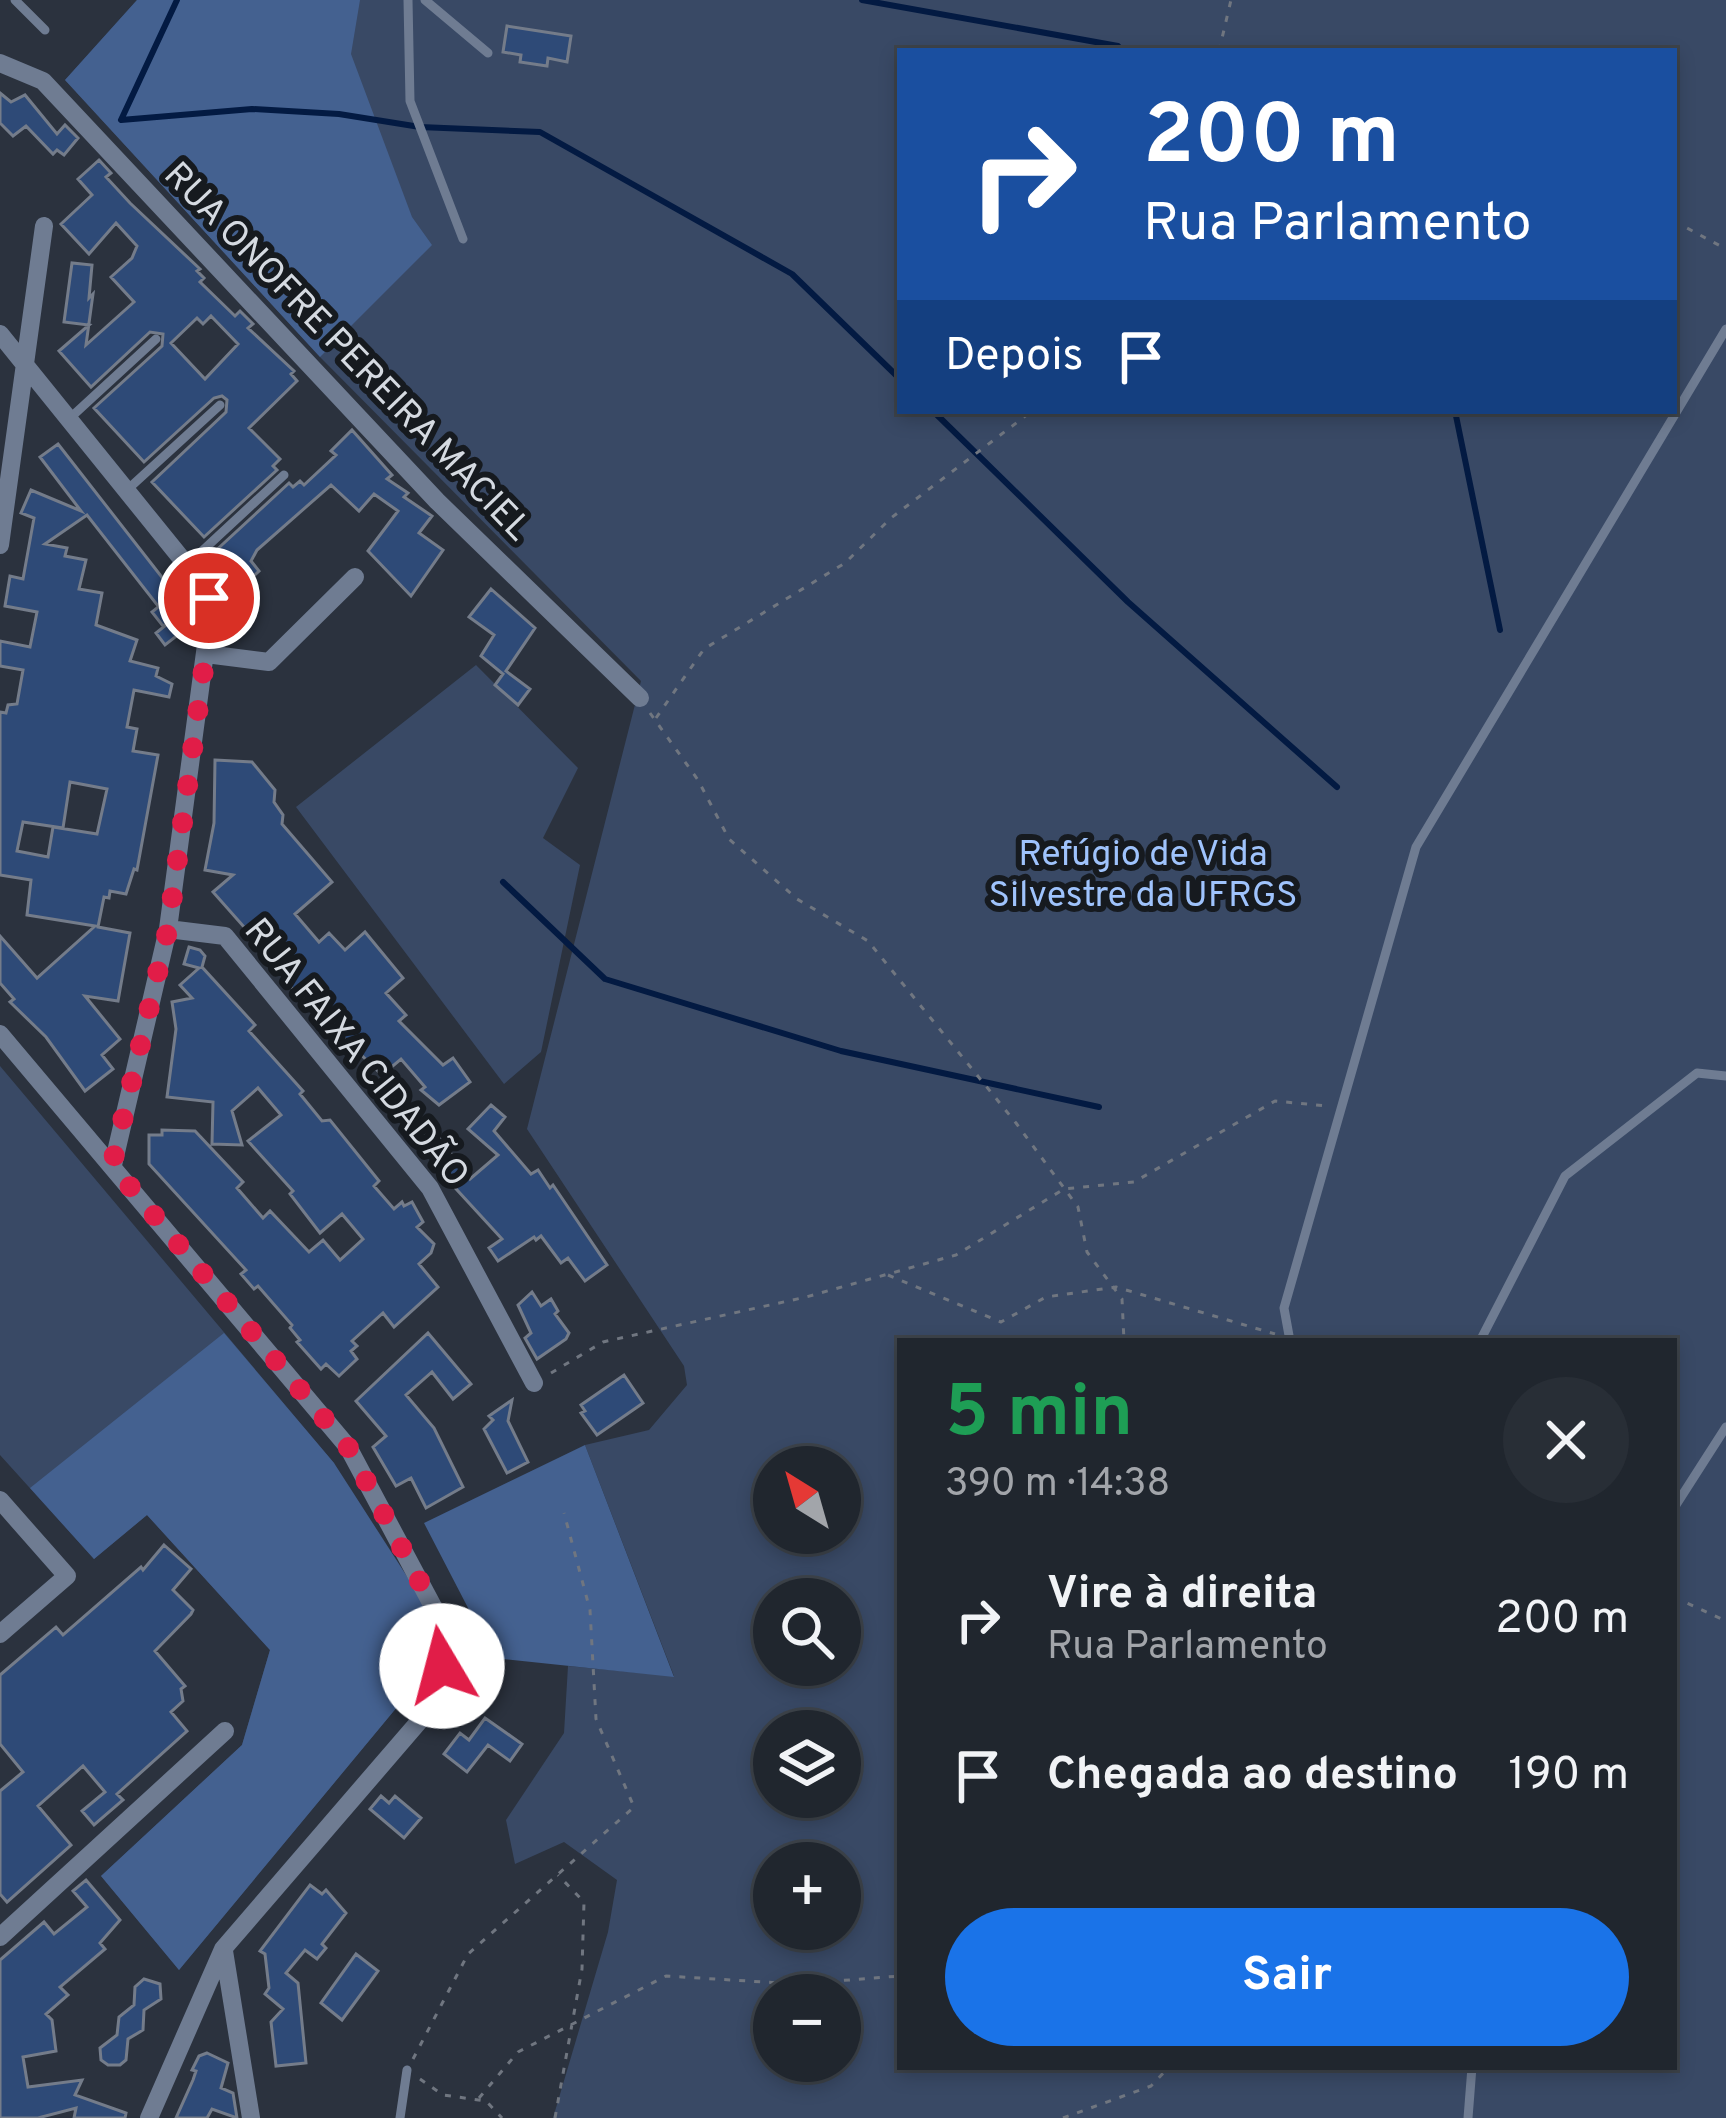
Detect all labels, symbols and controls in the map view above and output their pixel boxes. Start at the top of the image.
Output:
text: 200 m [1143,87,1400,193]
icon: right [945,96,1101,252]
street label: RUA ONOFRE PEREIRA MACIEL [152,154,540,552]
text: Rua Parlamento [1143,191,1532,260]
icon: arrive [1108,324,1174,390]
text: Depois [945,329,1084,386]
pin [158,547,260,649]
icon: arrive [176,565,242,631]
park label: Refúgio de Vida Silvestre da UFRGS [988,833,1298,920]
street label: RUA FAIXA CIDADÃO [232,910,478,1198]
text: 5 min [945,1370,1133,1462]
button: close [1503,1377,1629,1503]
north arrow [753,1446,861,1554]
map controls [753,1446,861,2082]
text: 390 m · 14:38 [945,1461,1170,1510]
text: Vire à direita [1047,1567,1317,1624]
button: search [753,1578,861,1686]
icon: right [945,1587,1011,1653]
text: 200 m [1495,1592,1629,1649]
position arrow [379,1603,505,1729]
text: Rua Parlamento [1047,1624,1328,1673]
button: layers [753,1710,861,1818]
icon: arrive [945,1743,1011,1809]
text: Chegada ao destino [1047,1748,1458,1805]
text: 190 m [1508,1748,1629,1805]
button: + [753,1842,861,1950]
button: Sair [945,1908,1629,2046]
button: − [753,1974,861,2082]

